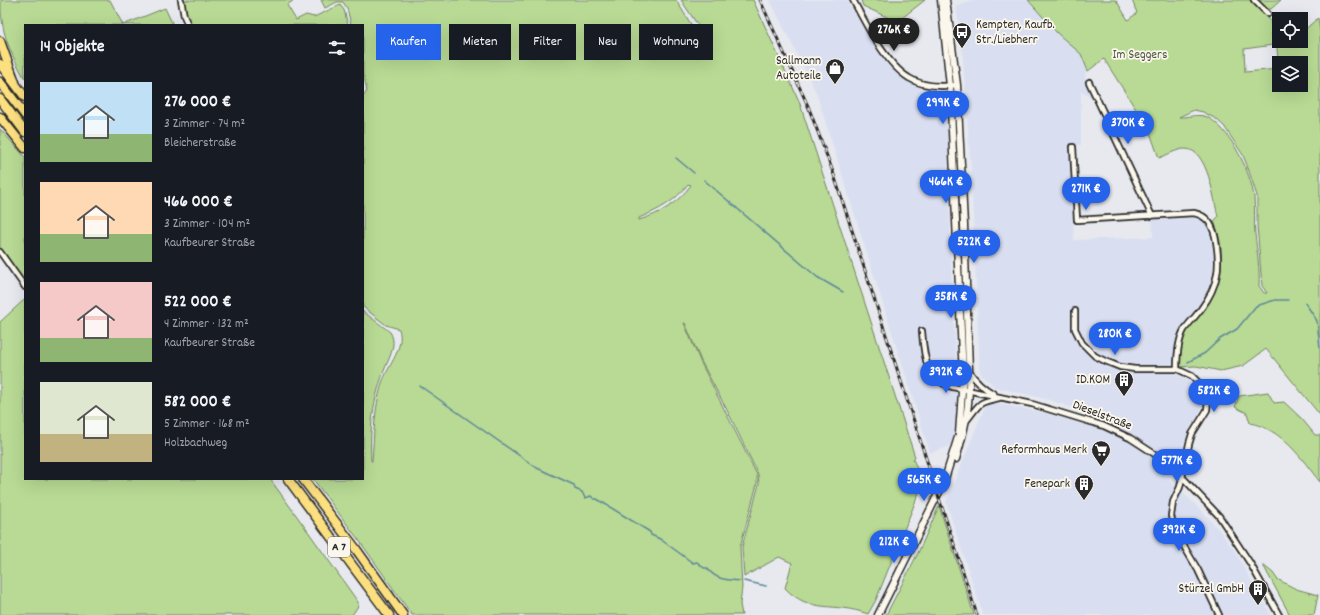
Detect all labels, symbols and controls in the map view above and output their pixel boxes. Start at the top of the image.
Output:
map controls [1272,12,1308,92]
button: locate [1272,12,1308,48]
place label: Kempten, Kaufb. Str./Liebherr [976,16,1055,50]
pin: 276K € [861,18,927,52]
text: 276K € [877,21,911,40]
bus stop icon: Kempten, Kaufb. Str./Liebherr [951,21,973,49]
chip: Kaufen [376,24,441,60]
chip: Mieten [449,24,511,60]
chip: Filter [519,24,576,60]
chip: Neu [584,24,631,60]
chip: Wohnung [639,24,713,60]
text: 14 Objekte [40,36,104,60]
icon: filters [326,37,348,59]
park label: Im Seggers [1113,46,1167,65]
place label: Sallmann Autoteile [776,52,821,86]
button: layers [1272,56,1308,92]
shop icon: Sallmann Autoteile [824,57,846,85]
text: 276 000 € [164,91,231,115]
pin: 299K € [910,91,976,125]
text: 299K € [926,94,960,113]
icon: home [72,98,120,146]
pin: 370K € [1095,111,1161,145]
text: 370K € [1111,114,1145,133]
text: 3 Zimmer · 74 m² [164,115,245,134]
text: Bleicherstraße [164,134,236,153]
pin: 466K € [913,170,979,204]
text: 466K € [929,173,963,192]
pin: 271K € [1053,177,1119,211]
text: 271K € [1071,180,1101,199]
text: 466 000 € [164,191,233,215]
icon: home [72,198,120,246]
text: 3 Zimmer · 104 m² [164,215,250,234]
pin: 522K € [941,230,1007,264]
text: 522K € [957,233,991,252]
text: Kaufbeurer Straße [164,234,255,253]
pin: 358K € [918,285,984,319]
text: 358K € [934,288,968,307]
text: 522 000 € [164,291,232,315]
icon: home [72,298,120,346]
text: 4 Zimmer · 132 m² [164,315,249,334]
pin: 280K € [1082,322,1148,356]
text: 280K € [1098,325,1132,344]
text: Kaufbeurer Straße [164,334,255,353]
pin: 392K € [913,360,979,394]
text: 392K € [929,363,963,382]
building icon: ID.KOM [1113,369,1135,397]
place label: ID.KOM [1076,371,1110,390]
pin: 582K € [1181,379,1247,413]
text: 582K € [1197,382,1231,401]
text: 582 000 € [164,391,231,415]
street label: Dieselstraße [1070,396,1135,436]
icon: home [72,398,120,446]
text: 5 Zimmer · 168 m² [164,415,250,434]
text: Holzbachweg [164,434,227,453]
supermarket icon: Reformhaus Merk [1090,439,1112,467]
place label: Reformhaus Merk [1001,441,1087,460]
pin: 577K € [1144,449,1210,483]
text: 577K € [1161,452,1193,471]
pin: 565K € [891,468,957,502]
text: 565K € [907,471,941,490]
building icon: Fenepark [1073,473,1095,501]
place label: Fenepark [1025,475,1070,494]
pin: 392K € [1146,518,1212,552]
text: 392K € [1162,521,1196,540]
pin: 212K € [861,530,927,564]
text: 212K € [879,533,909,552]
road number: A 7 [328,537,350,557]
building icon: Stürzel GmbH [1247,578,1269,606]
place label: Stürzel GmbH [1179,580,1244,599]

